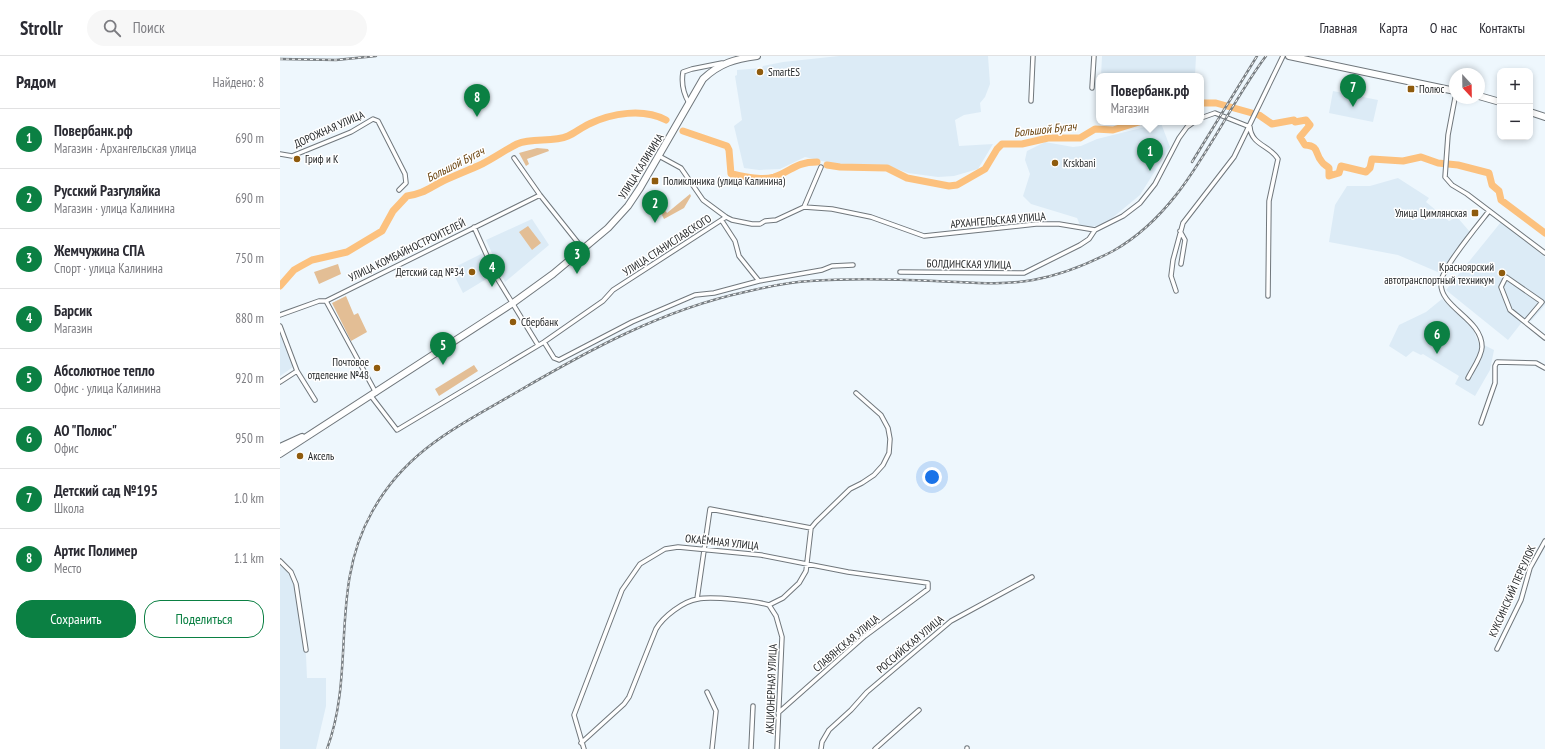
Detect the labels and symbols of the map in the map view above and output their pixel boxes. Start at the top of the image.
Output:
place label: SmartES [768,65,800,79]
marker: SmartES [755,67,765,77]
north arrow [1449,68,1485,104]
pin: 7 [1340,74,1366,107]
place label: Полюс [1419,82,1444,96]
pin: 8 [464,84,490,117]
marker: Полюс [1406,84,1416,94]
street label: ДОРОЖНАЯ УЛИЦА [292,107,367,151]
water label: Большой Бугач [1013,118,1078,140]
street label: УЛИЦА КАЛИНИНА [615,130,667,201]
pin: 1 [1137,138,1163,171]
water label: Большой Бугач [424,142,488,185]
place label: Гриф и К [305,152,339,166]
marker: Гриф и К [292,154,302,164]
place label: Krskbani [1063,156,1096,170]
marker: Krskbani [1050,158,1060,168]
place label: Поликлиника (улица Калинина) [663,174,786,188]
marker: Поликлиника (улица Калинина) [650,176,660,186]
pin: 2 [642,190,668,223]
place label: Улица Цимлянская [1395,206,1467,220]
marker: Улица Цимлянская [1470,208,1480,218]
street label: АРХАНГЕЛЬСКАЯ УЛИЦА [950,209,1047,231]
street label: УЛИЦА СТАНИСЛАВСКОГО [620,211,714,279]
street label: УЛИЦА КОМБАЙНОСТРОИТЕЛЕЙ [346,216,468,284]
pin: 3 [564,241,590,274]
pin: 4 [479,254,505,287]
street label: БОЛДИНСКАЯ УЛИЦА [927,256,1012,272]
place label: Красноярский автотранспортный техникум [1384,260,1494,287]
place label: Детский сад №34 [396,265,464,279]
marker: Детский сад №34 [467,267,477,277]
marker: Красноярский автотранспортный техникум [1497,268,1507,278]
place label: Сбербанк [521,315,559,329]
marker: Сбербанк [508,317,518,327]
pin: 6 [1424,321,1450,354]
pin: 5 [430,332,456,365]
place label: Почтовое отделение №48 [307,355,369,382]
marker: Почтовое отделение №48 [372,363,382,373]
place label: Аксель [308,449,334,463]
marker: Аксель [295,451,305,461]
your location [922,467,942,487]
street label: ОКАЁМНАЯ УЛИЦА [684,531,760,553]
street label: КУКСИНСКИЙ ПЕРЕУЛОК [1485,542,1539,639]
street label: СЛАВЯНСКАЯ УЛИЦА [810,611,883,675]
street label: РОССИЙСКАЯ УЛИЦА [874,611,947,676]
street label: АКЦИОНЕРНАЯ УЛИЦА [762,643,780,734]

